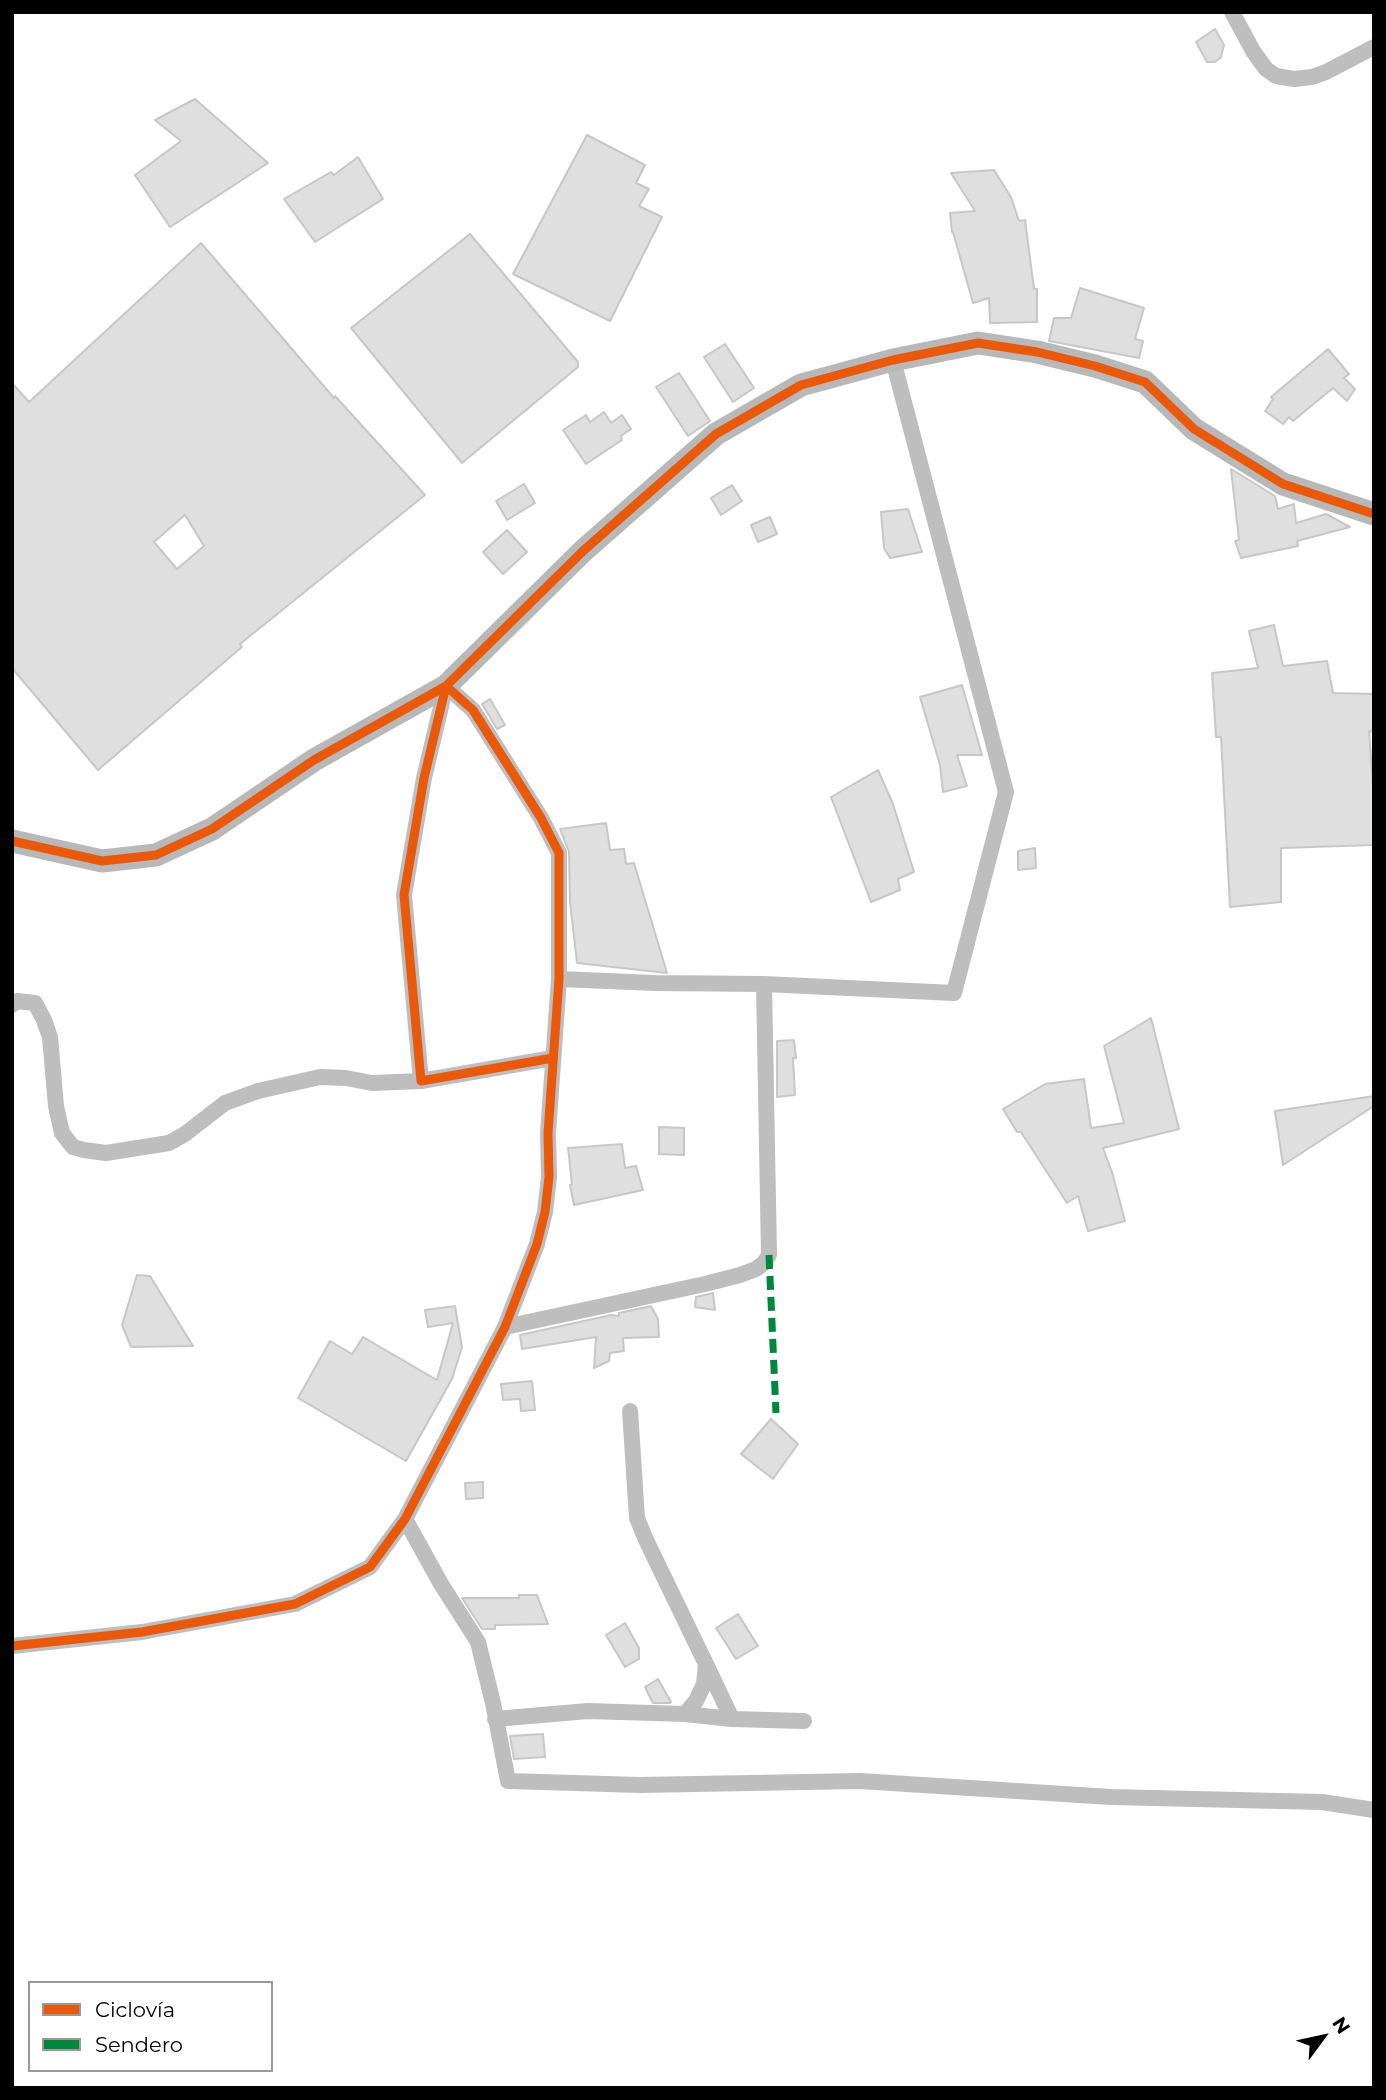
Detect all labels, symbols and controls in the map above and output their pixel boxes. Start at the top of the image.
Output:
legend [28,1981,273,2072]
text: Ciclovía [95,1997,175,2022]
north arrow [1288,2002,1358,2072]
text: N [1327,2013,1355,2038]
text: Sendero [95,2032,183,2057]

